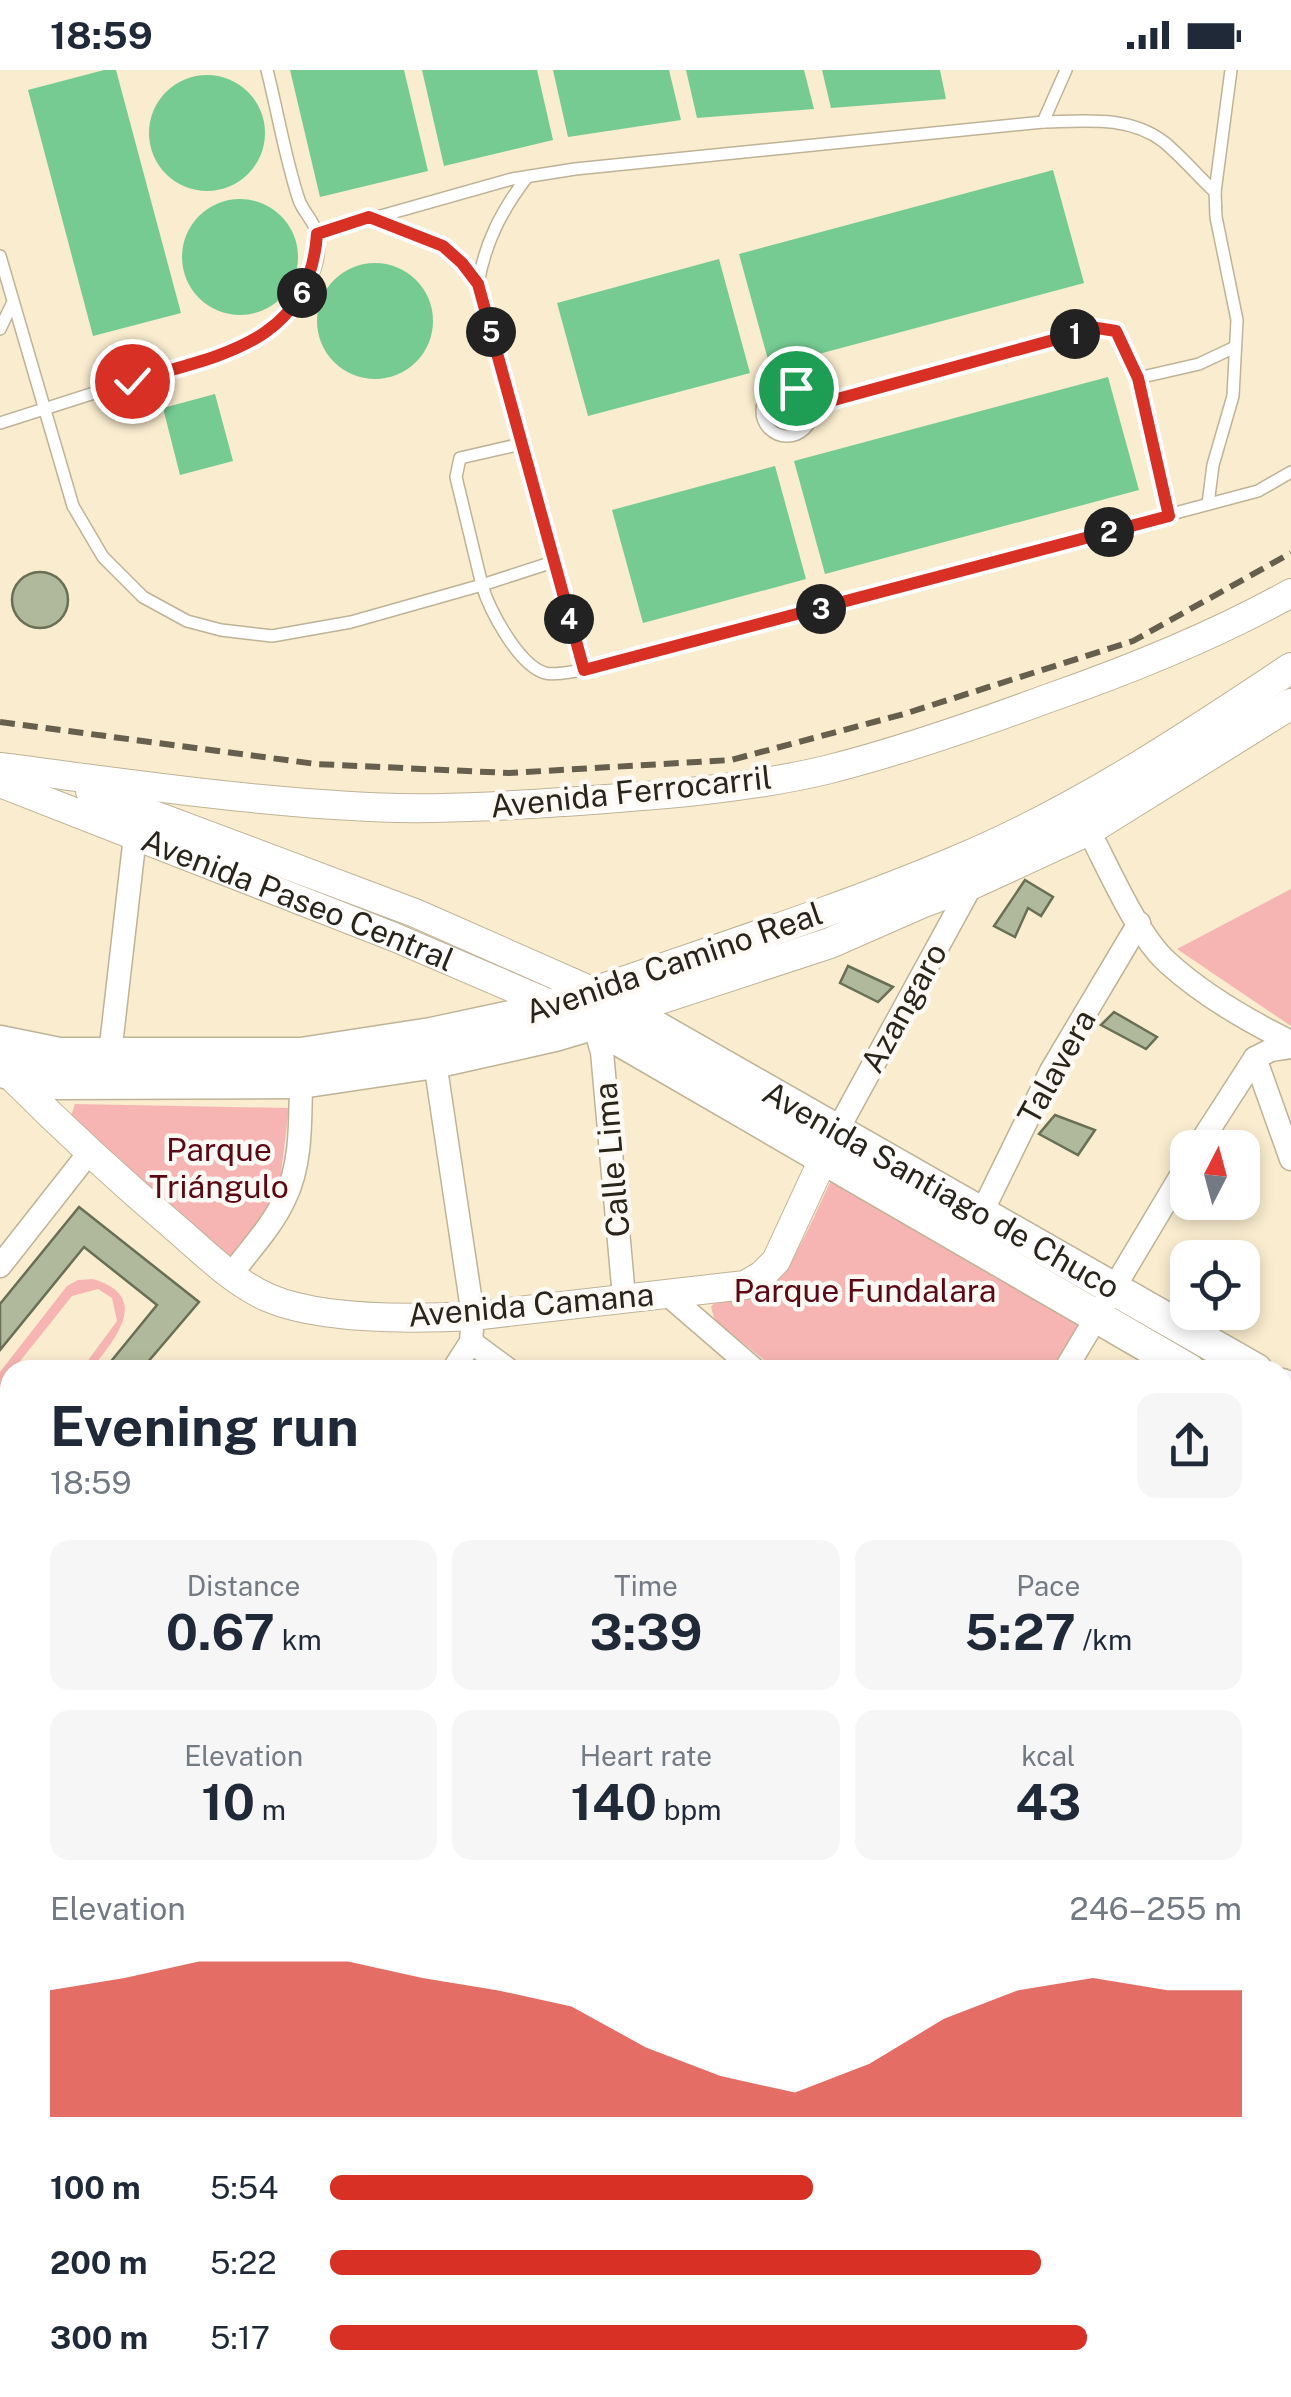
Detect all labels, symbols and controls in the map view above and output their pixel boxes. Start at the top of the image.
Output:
text: 18:59 [50,13,153,58]
pin: 6 [277,268,327,318]
text: 6 [293,276,311,309]
pin: 5 [466,307,516,357]
pin: 1 [1050,309,1100,359]
text: 5 [482,315,500,348]
text: 1 [1069,317,1081,350]
pin [90,339,175,424]
pin [754,346,839,431]
icon: check [105,354,160,409]
icon: arrive [769,361,824,416]
pin: 2 [1084,507,1134,557]
text: 2 [1100,515,1118,548]
pin: 3 [796,584,846,634]
text: 3 [812,592,830,625]
pin: 4 [544,594,594,644]
text: 4 [560,602,578,635]
street label: Avenida Ferrocarril [488,758,774,825]
street label: Avenida Paseo Central [136,821,460,979]
street label: Avenida Camino Real [521,894,827,1031]
street label: Azangaro [853,937,954,1079]
street label: Talavera [1010,1003,1103,1130]
street label: Avenida Santiago de Chuco [757,1073,1126,1306]
street label: Calle Lima [586,1081,637,1239]
north arrow [1170,1130,1260,1220]
map controls [1170,1130,1260,1330]
park label: Parque Triángulo [149,1131,289,1205]
button: locate [1170,1240,1260,1330]
park label: Parque Fundalara [734,1272,996,1309]
street label: Avenida Camana [407,1275,655,1334]
button: share [1137,1393,1242,1498]
text: Evening run [50,1394,359,1458]
text: 18:59 [50,1464,131,1501]
text: Distance [187,1569,300,1602]
text: Time [614,1569,678,1602]
text: Pace [1016,1569,1080,1602]
text: 0.67 [166,1602,275,1661]
text: 3:39 [590,1602,702,1661]
text: 5:27 [964,1602,1076,1661]
text: km [275,1623,322,1656]
text: /km [1076,1623,1132,1656]
text: Elevation [184,1739,303,1772]
text: Heart rate [580,1739,712,1772]
text: kcal [1021,1739,1075,1772]
text: 10 [201,1772,255,1831]
text: 140 [571,1772,657,1831]
text: 43 [1015,1772,1081,1831]
text: m [255,1793,286,1826]
text: bpm [657,1793,721,1826]
text: Elevation [50,1890,186,1927]
text: 246–255 m [1070,1890,1242,1927]
text: 100 m [50,2169,141,2206]
text: 5:54 [210,2169,278,2206]
text: 200 m [50,2244,147,2281]
text: 5:22 [210,2244,277,2281]
text: 300 m [50,2319,148,2356]
text: 5:17 [210,2319,270,2356]

